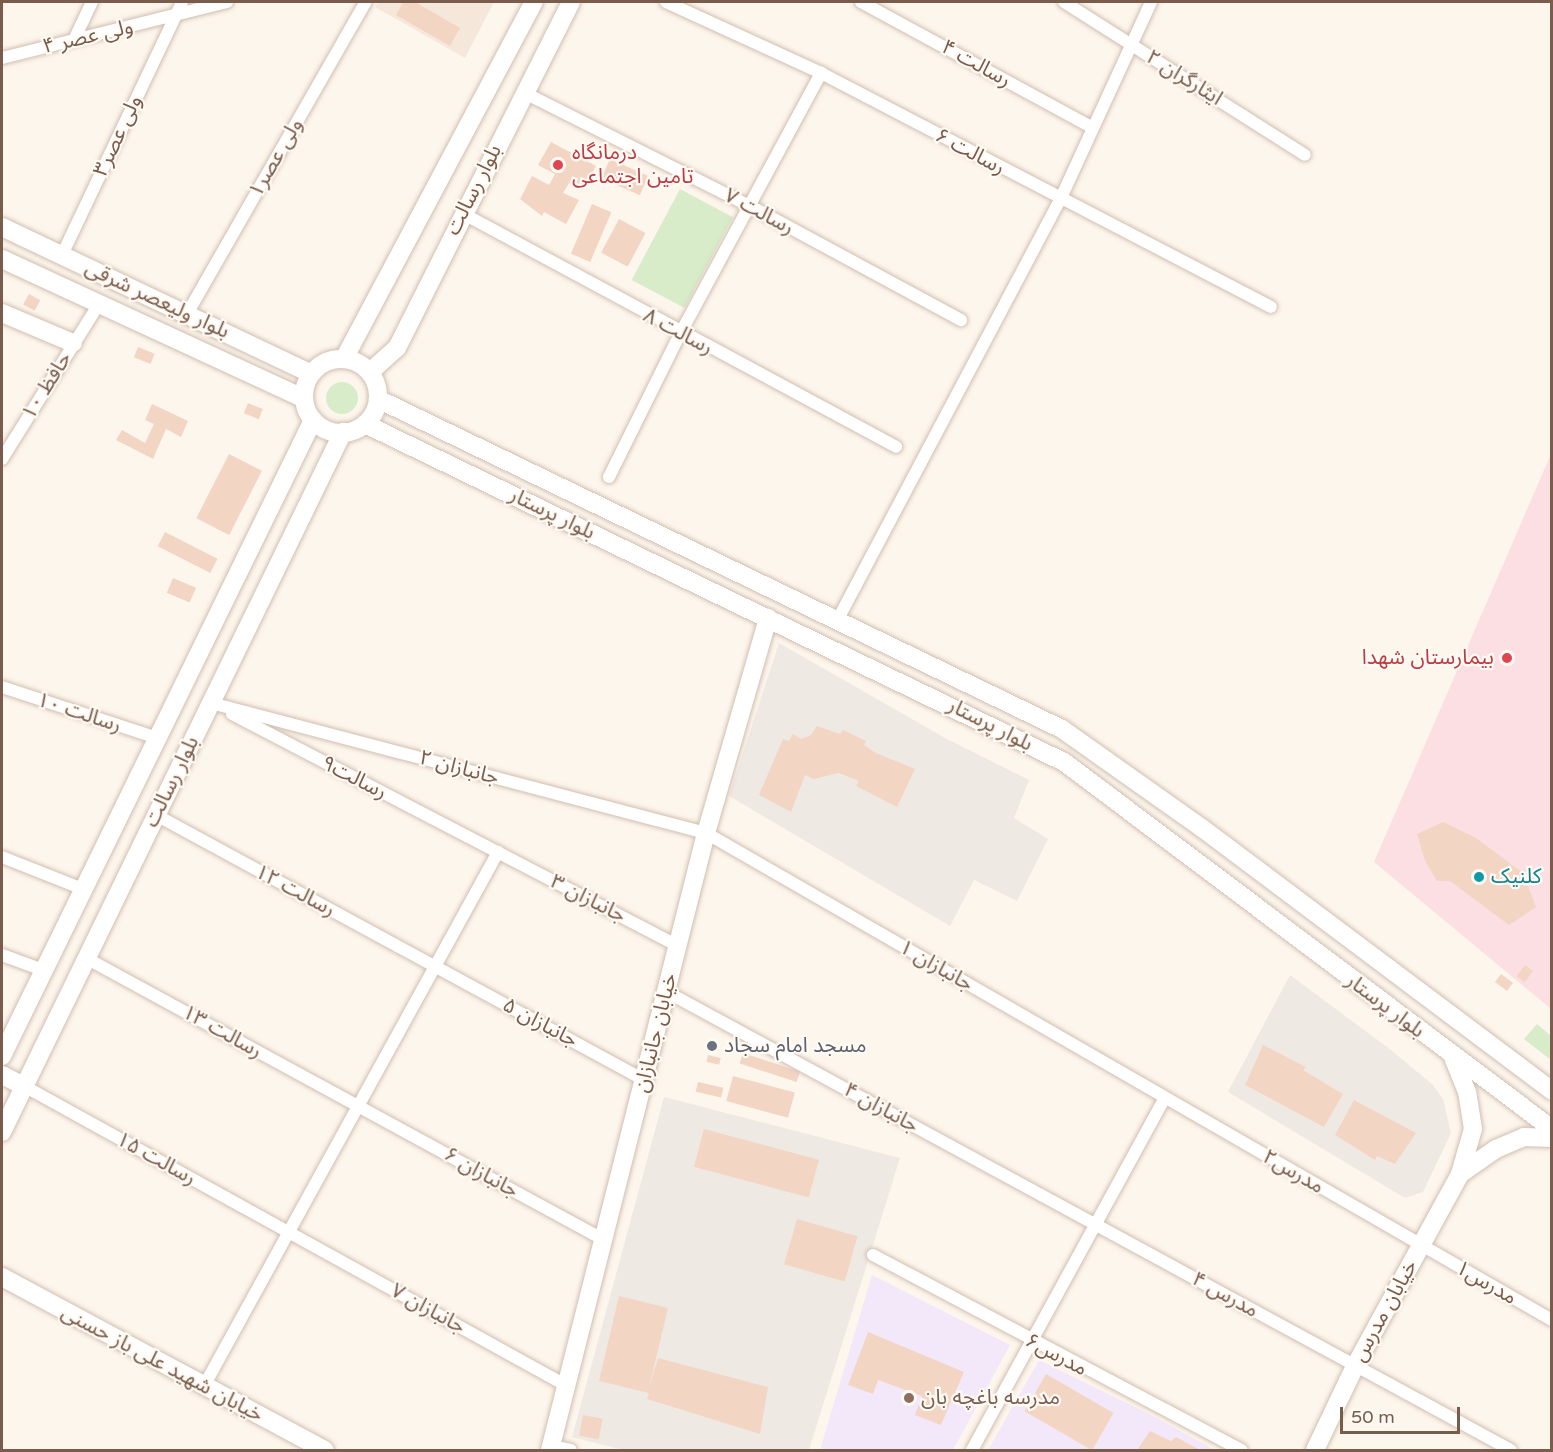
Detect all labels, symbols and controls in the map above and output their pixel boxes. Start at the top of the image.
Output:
street label: ولی عصر ۴ [40,14,136,60]
street label: رسالت ۴ [937,35,1015,93]
street label: ایثارگران ۲ [1141,45,1227,111]
street label: ولی عصر۳ [88,91,148,181]
street label: ولی عصر۱ [243,114,309,202]
street label: رسالت ۶ [931,123,1009,181]
place label: درمانگاه تامین اجتماعی [572,140,694,190]
street label: بلوار رسالت [441,141,507,239]
marker: درمانگاه تامین اجتماعی [549,156,567,174]
street label: رسالت ۷ [720,183,798,241]
street label: بلوار ولیعصر شرقی [81,256,233,344]
street label: رسالت ۸ [639,303,717,361]
street label: حافظ ۱۰ [16,348,78,424]
street label: بلوار پرستار [505,482,599,546]
place label: بیمارستان شهدا [1362,645,1494,671]
marker: بیمارستان شهدا [1498,649,1516,667]
street label: رسالت ۱۰ [33,687,125,739]
street label: بلوار پرستار [943,693,1037,757]
street label: بلوار رسالت [139,732,205,832]
street label: جانبازان ۲ [416,745,502,791]
street label: رسالت۹ [317,751,391,805]
street label: رسالت ۱۲ [250,859,340,923]
place label: کلنیک [1491,864,1541,890]
street label: جانبازان ۳ [546,869,630,929]
marker: کلنیک [1472,870,1486,884]
street label: جانبازان ۱ [894,935,978,997]
street label: بلوار پرستار [1341,968,1429,1044]
street label: خیابان جانبازان [629,971,683,1095]
street label: جانبازان ۵ [498,993,582,1053]
street label: رسالت ۱۳ [178,1000,266,1064]
place label: مسجد امام سجاد [724,1033,867,1059]
marker: مسجد امام سجاد [705,1039,719,1053]
street label: جانبازان ۴ [839,1077,923,1139]
street label: رسالت ۱۵ [112,1127,200,1191]
street label: جانبازان ۶ [439,1142,523,1204]
street label: مدرس۲ [1258,1144,1328,1200]
street label: مدرس۱ [1451,1255,1521,1311]
street label: خیابان مدرس [1347,1256,1423,1366]
street label: مدرس ۴ [1187,1266,1263,1324]
street label: جانبازان ۷ [386,1278,470,1340]
street label: خیابان شهید علی باز حسنی [57,1300,267,1428]
street label: مدرس۶ [1021,1328,1091,1382]
place label: مدرسه باغچه بان [921,1385,1060,1411]
marker: مدرسه باغچه بان [902,1391,916,1405]
scale bar [1343,1395,1463,1433]
text: 50 m [1351,1406,1395,1428]

